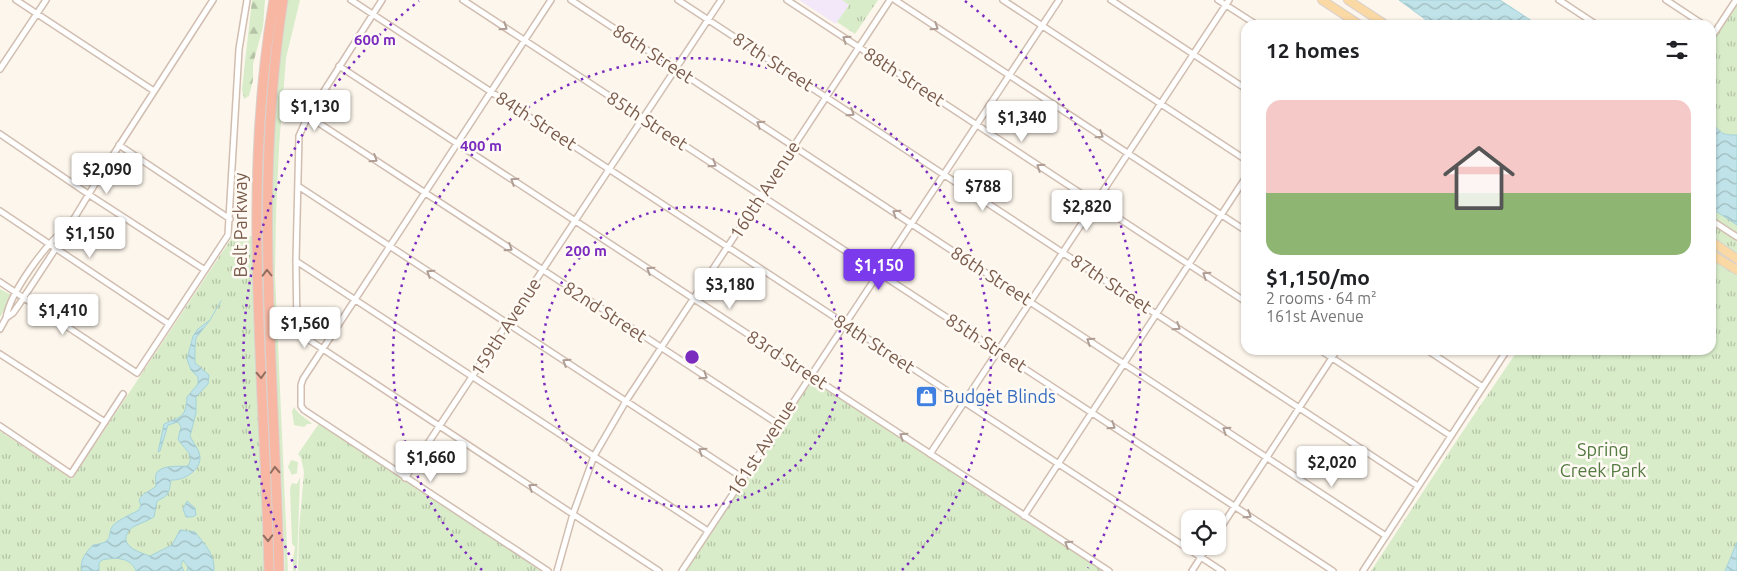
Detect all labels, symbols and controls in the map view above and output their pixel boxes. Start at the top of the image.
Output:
street label: 86th Street [609,20,698,87]
one-way arrow [498,21,507,30]
one-way arrow [930,21,939,30]
street label: 87th Street [729,28,818,95]
text: 600 m [354,31,396,48]
one-way arrow [842,36,852,45]
icon: filters [1663,36,1691,64]
text: 12 homes [1266,38,1360,62]
street label: 88th Street [860,43,949,110]
street label: 84th Street [492,87,581,154]
street label: 85th Street [603,87,692,154]
pin: $1,130 [274,90,356,132]
text: $1,130 [290,97,340,115]
pin: $1,340 [981,100,1063,143]
one-way arrow [845,107,855,116]
text: $1,340 [997,108,1047,126]
one-way arrow [756,121,766,130]
one-way arrow [1095,129,1104,139]
icon: home [1434,133,1524,223]
text: 400 m [460,137,502,154]
street label: 160th Avenue [725,137,803,242]
pin: $2,090 [66,152,148,195]
one-way arrow [368,153,377,162]
one-way arrow [707,158,716,167]
text: $2,090 [82,160,132,178]
one-way arrow [1037,163,1046,173]
pin: $788 [953,170,1013,212]
street label: Belt Parkway [230,172,250,277]
text: $788 [965,177,1001,195]
one-way arrow [511,178,520,187]
pin: $2,820 [1046,190,1128,232]
text: $2,820 [1062,197,1112,215]
one-way arrow [892,210,901,220]
pin: $1,150 [49,216,131,259]
text: $1,150 [65,224,115,242]
one-way arrow [504,242,513,252]
text: 200 m [565,242,607,259]
street label: 86th Street [947,242,1036,309]
pin: $1,150 [838,248,920,291]
street label: 87th Street [1067,250,1156,317]
text: $1,150 [854,256,904,274]
text: $1,150/mo [1266,265,1370,289]
one-way arrow [647,267,656,276]
one-way arrow [262,268,272,276]
pin: $3,180 [689,268,771,310]
one-way arrow [427,270,436,279]
one-way arrow [1202,272,1211,281]
street label: 159th Avenue [466,274,544,379]
text: $3,180 [705,275,755,293]
street label: 82nd Street [560,277,651,346]
text: 2 rooms · 64 m² [1266,289,1377,307]
pin: $1,410 [22,294,104,336]
text: $1,410 [38,301,88,319]
pin: $1,560 [264,306,346,349]
text: 161st Avenue [1266,307,1364,325]
street label: 85th Street [942,309,1031,376]
street label: 84th Street [830,310,919,377]
text: $1,560 [280,314,330,332]
one-way arrow [1171,321,1181,330]
street label: 83rd Street [744,326,832,393]
one-way arrow [1086,338,1096,347]
centre of rings [683,348,701,366]
one-way arrow [562,359,572,368]
one-way arrow [698,370,707,379]
one-way arrow [256,372,267,380]
shop icon: Budget Blinds [915,385,939,409]
place label: Budget Blinds [943,386,1056,406]
street label: 161st Avenue [723,396,800,499]
one-way arrow [1106,420,1115,429]
one-way arrow [1222,427,1232,436]
one-way arrow [899,433,909,442]
park label: Spring Creek Park [1560,439,1646,480]
pin: $1,660 [390,440,472,483]
pin: $2,020 [1291,446,1373,488]
text: $1,660 [406,448,456,466]
one-way arrow [698,448,707,458]
text: $2,020 [1307,453,1357,471]
one-way arrow [270,466,281,474]
one-way arrow [529,484,538,493]
one-way arrow [1242,509,1251,519]
map controls [1181,510,1226,555]
button: locate [1181,510,1226,555]
one-way arrow [263,534,273,542]
one-way arrow [1065,541,1074,551]

